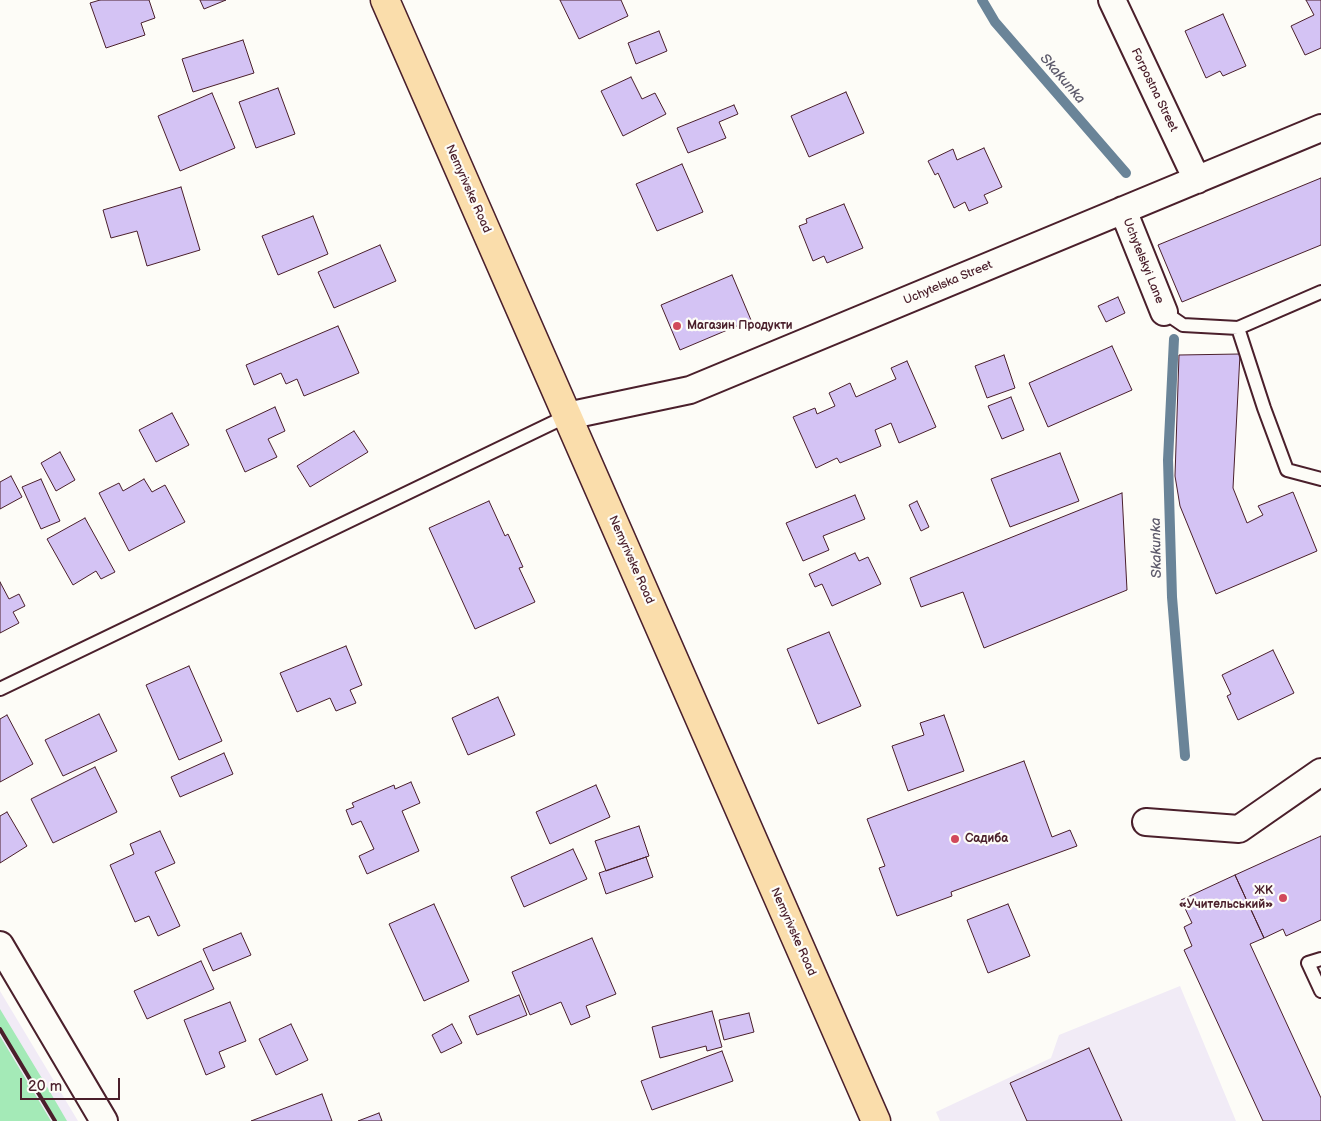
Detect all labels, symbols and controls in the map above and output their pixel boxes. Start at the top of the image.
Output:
street label: Forpostna Street [1128,46,1180,134]
water label: Skakunka [1036,51,1088,107]
street label: Nemyrivske Road [442,143,494,235]
street label: Uchytelskyi Lane [1119,216,1167,306]
street label: Uchytelska Street [901,258,995,308]
place label: Магазин Продукти [687,319,793,333]
marker: Магазин Продукти [671,320,683,332]
street label: Nemyrivske Road [605,514,657,606]
water label: Skakunka [1148,518,1166,578]
place label: Садиба [965,832,1008,846]
marker: Садиба [949,833,961,845]
place label: ЖК «Учительський» [1179,884,1273,912]
street label: Nemyrivske Road [767,886,819,978]
marker: ЖК «Учительський» [1277,892,1289,904]
scale bar [22,1068,122,1100]
text: 20 m [28,1077,62,1096]

